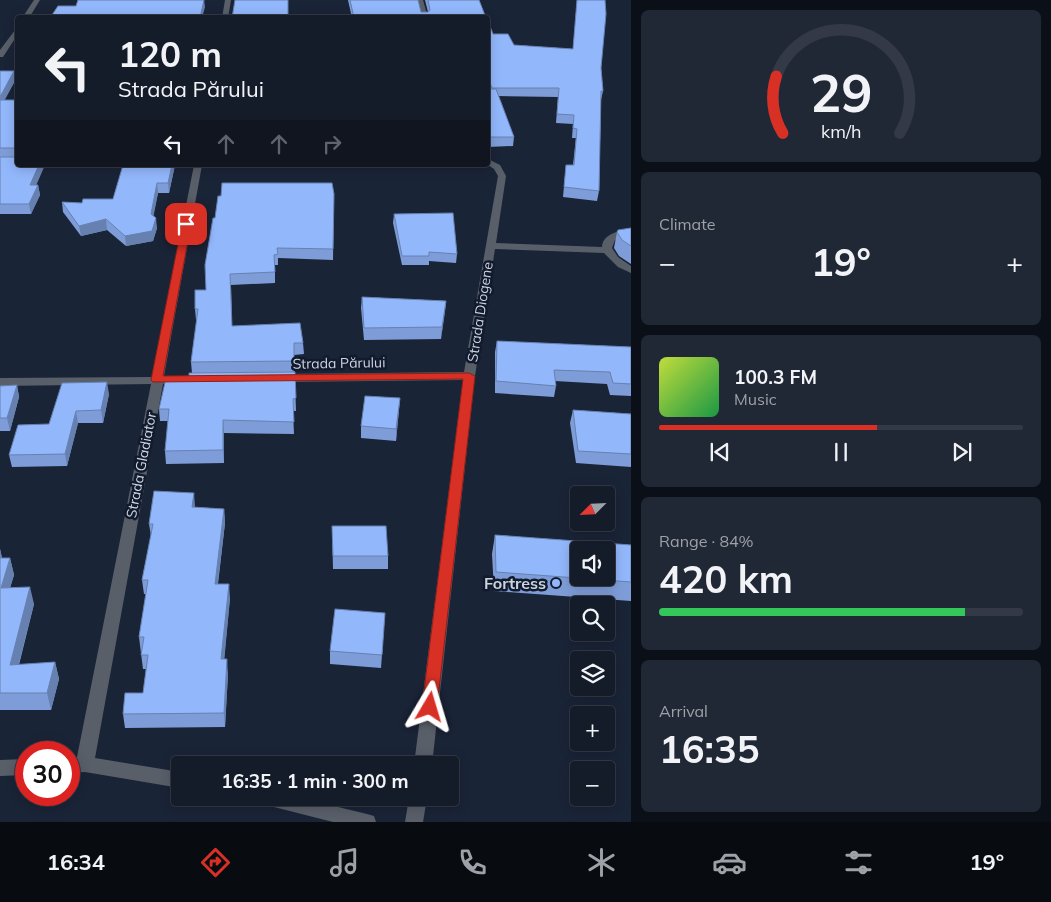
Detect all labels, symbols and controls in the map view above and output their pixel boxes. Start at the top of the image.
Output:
text: 120 m [118,32,222,76]
icon: left [35,35,100,100]
text: 29 [810,60,872,125]
text: Strada Părului [118,75,264,103]
text: km/h [821,120,861,142]
icon: left [159,130,187,158]
icon: ahead [212,130,240,158]
icon: ahead [265,130,293,158]
icon: right [318,130,346,158]
pin [165,203,207,245]
icon: arrive [172,210,200,238]
text: Climate [659,214,715,234]
text: 19° [811,238,871,286]
text: − [659,245,676,280]
text: + [1006,245,1023,280]
street label: Strada Diogene [463,261,497,363]
street label: Strada Părului [292,353,386,373]
text: 100.3 FM [734,365,817,389]
text: Music [734,389,777,409]
street label: Strada Gladiator [122,410,160,519]
icon: previous [706,438,734,466]
icon: pause [827,438,855,466]
icon: next [948,438,976,466]
north arrow [570,486,615,531]
map controls [570,486,615,806]
text: Range · 84% [659,531,754,551]
button: sound [570,541,615,586]
text: 420 km [659,555,793,603]
place label: Fortress [484,573,546,593]
marker: Fortress [550,577,562,589]
button: search [570,596,615,641]
button: layers [570,651,615,696]
position arrow [403,680,455,732]
text: Arrival [659,701,708,721]
button: + [570,706,615,751]
text: 16:35 [659,725,760,773]
speed limit sign: 30 [15,741,80,806]
button: − [570,761,615,806]
text: 16:35 · 1 min · 300 m [221,769,409,793]
icon: directions [198,845,233,880]
icon: music [327,845,362,880]
icon: phone [455,845,490,880]
icon: climate [584,845,619,880]
icon: car [712,845,747,880]
icon: filters [841,845,876,880]
text: 16:34 [47,848,105,876]
text: 19° [969,848,1004,876]

